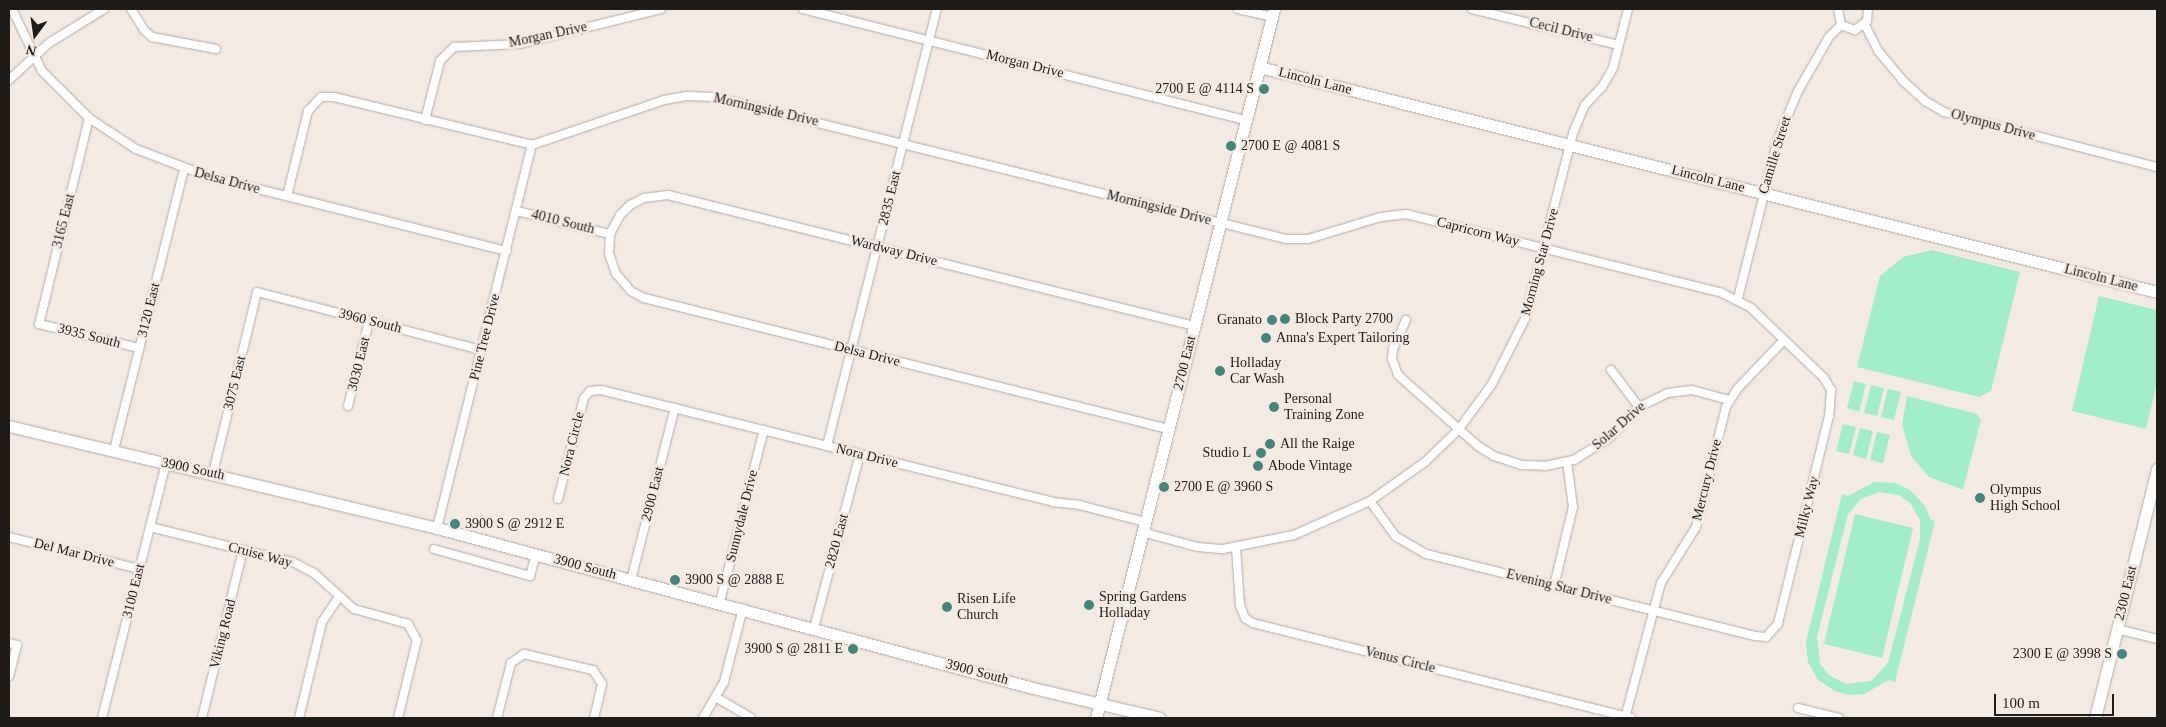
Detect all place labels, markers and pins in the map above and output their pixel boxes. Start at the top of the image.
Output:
place label: 2700 E @ 4114 S [1155,81,1254,97]
marker: 2700 E @ 4114 S [1258,83,1270,95]
place label: 2700 E @ 4081 S [1241,138,1340,154]
marker: 2700 E @ 4081 S [1225,140,1237,152]
place label: Block Party 2700 [1295,311,1393,327]
place label: Granato [1217,312,1262,328]
marker: Block Party 2700 [1279,313,1291,325]
marker: Granato [1266,314,1278,326]
place label: Anna's Expert Tailoring [1276,330,1410,346]
marker: Anna's Expert Tailoring [1260,332,1272,344]
place label: Holladay Car Wash [1230,355,1284,388]
marker: Holladay Car Wash [1214,365,1226,377]
place label: Personal Training Zone [1284,391,1364,424]
marker: Personal Training Zone [1268,401,1280,413]
place label: All the Raige [1280,436,1355,452]
marker: All the Raige [1264,438,1276,450]
place label: Studio L [1202,445,1251,461]
marker: Studio L [1255,447,1267,459]
place label: Abode Vintage [1268,458,1352,474]
marker: Abode Vintage [1252,460,1264,472]
place label: 2700 E @ 3960 S [1174,479,1273,495]
marker: 2700 E @ 3960 S [1158,481,1170,493]
place label: Olympus High School [1990,482,2060,514]
marker: Olympus High School [1974,492,1986,504]
place label: 3900 S @ 2912 E [465,516,564,532]
marker: 3900 S @ 2912 E [449,518,461,530]
place label: 3900 S @ 2888 E [685,572,784,588]
marker: 3900 S @ 2888 E [669,574,681,586]
place label: Spring Gardens Holladay [1099,589,1186,622]
place label: Risen Life Church [957,591,1016,624]
marker: Spring Gardens Holladay [1083,599,1095,611]
marker: Risen Life Church [941,601,953,613]
place label: 3900 S @ 2811 E [744,641,843,657]
marker: 3900 S @ 2811 E [847,643,859,655]
place label: 2300 E @ 3998 S [2013,646,2112,662]
marker: 2300 E @ 3998 S [2116,648,2128,660]

